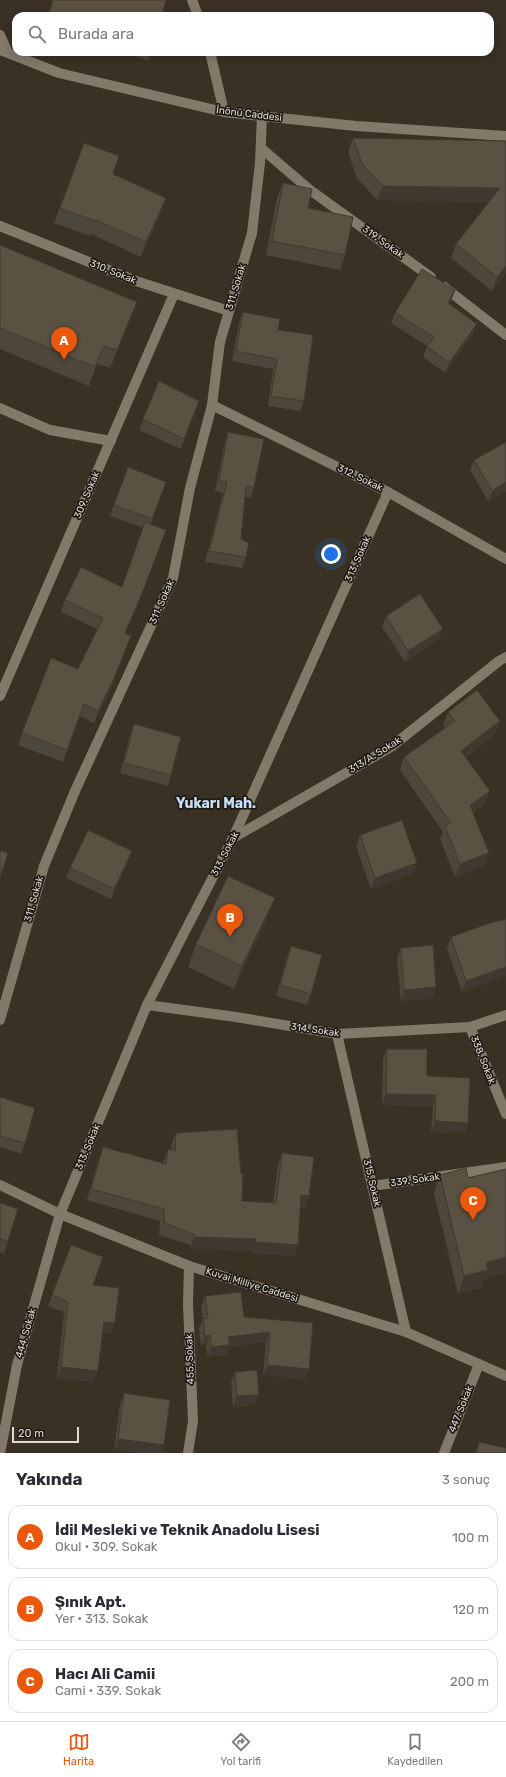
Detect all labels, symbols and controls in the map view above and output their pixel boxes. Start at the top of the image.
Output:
search box [12,12,494,56]
icon: search [26,23,48,45]
text: Burada ara [58,25,134,43]
street label: İnönü Caddesi [215,104,283,124]
street label: 319. Sokak [360,223,407,261]
street label: 310. Sokak [88,257,139,287]
street label: 311. Sokak [223,262,249,311]
pin: A [51,327,77,360]
street label: 312. Sokak [336,462,385,494]
street label: 309. Sokak [72,469,103,521]
street label: 313. Sokak [343,534,374,584]
your location [321,544,341,564]
street label: 311. Sokak [147,577,177,626]
street label: 313/A. Sokak [347,734,404,776]
district label: Yukarı Mah. [176,795,256,812]
street label: 313. Sokak [209,829,242,878]
street label: 311. Sokak [22,874,46,923]
pin: B [217,904,243,937]
street label: 314. Sokak [290,1021,341,1039]
street label: 338. Sokak [468,1034,498,1087]
street label: 313. Sokak [73,1121,103,1172]
street label: 315. Sokak [361,1158,384,1209]
street label: 339. Sokak [389,1170,441,1189]
pin: C [460,1187,486,1220]
street label: Kuvai Milliye Caddesi [204,1265,300,1305]
street label: 444. Sokak [13,1306,39,1359]
street label: 455. Sokak [183,1333,197,1385]
street label: 447. Sokak [446,1383,476,1434]
scale bar [12,1425,79,1444]
text: 20 m [18,1427,44,1440]
text: Yakında [16,1469,82,1489]
text: 3 sonuç [442,1472,490,1487]
text: İdil Mesleki ve Teknik Anadolu Lisesi [55,1521,319,1539]
text: A [25,1530,35,1545]
text: 100 m [452,1530,489,1545]
text: Okul · 309. Sokak [55,1539,158,1554]
text: Şınık Apt. [55,1593,126,1611]
text: B [25,1602,35,1617]
text: 120 m [453,1602,489,1617]
text: Yer · 313. Sokak [55,1611,148,1626]
text: Hacı Ali Camii [55,1665,155,1683]
text: C [25,1674,35,1689]
text: 200 m [450,1674,489,1689]
text: Cami · 339. Sokak [55,1683,161,1698]
tab: Harita [63,1731,94,1768]
tab: Yol tarifi [220,1731,261,1768]
tab: Kaydedilen [387,1731,443,1768]

